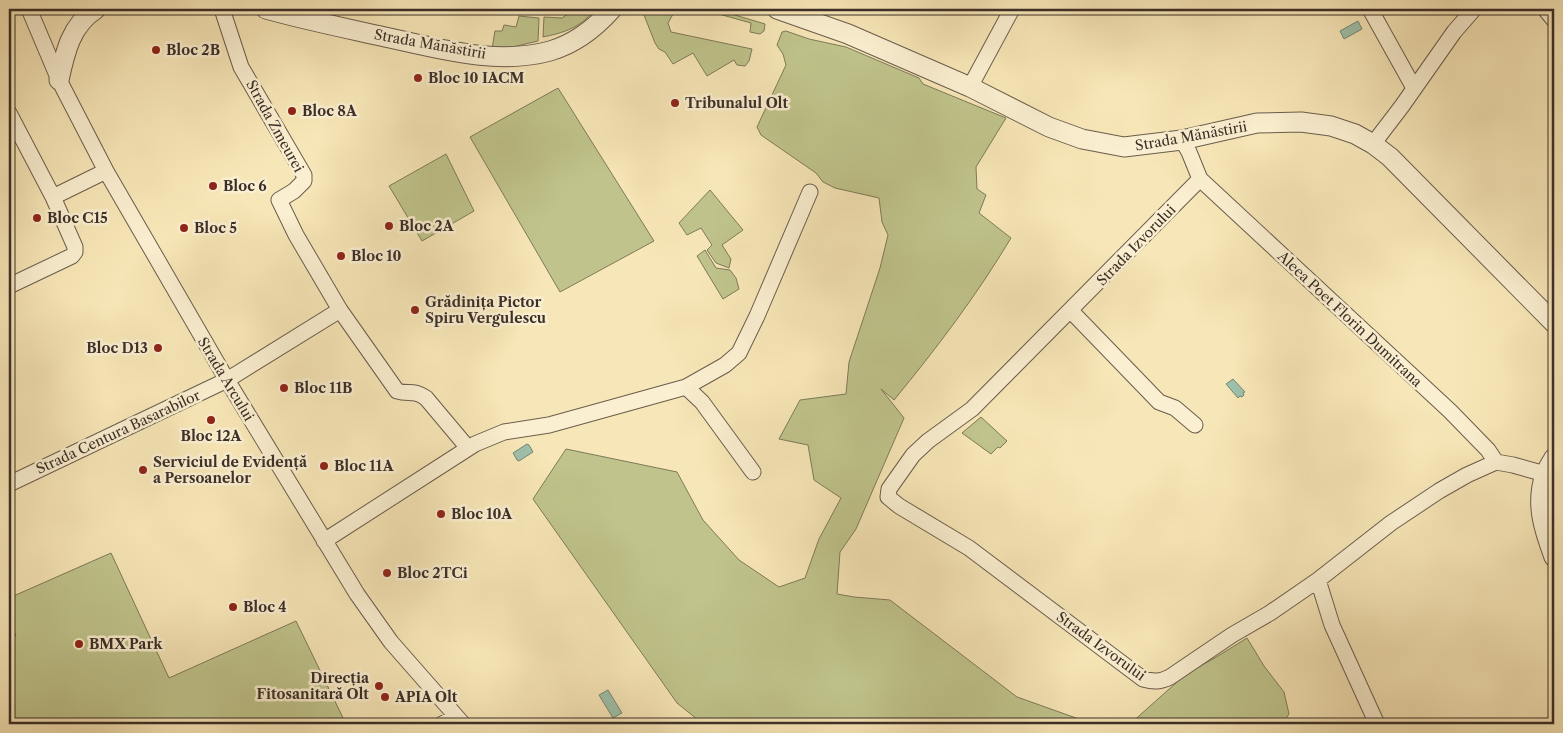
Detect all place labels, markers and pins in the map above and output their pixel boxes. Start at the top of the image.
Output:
place label: Bloc 2B [166,41,220,59]
marker: Bloc 2B [150,44,162,56]
place label: Bloc 10 IACM [428,69,525,87]
marker: Bloc 10 IACM [412,72,424,84]
place label: Tribunalul Olt [685,94,788,112]
marker: Tribunalul Olt [669,97,681,109]
place label: Bloc 8A [302,102,358,120]
marker: Bloc 8A [286,105,298,117]
place label: Bloc 6 [223,177,267,195]
marker: Bloc 6 [207,180,219,192]
place label: Bloc C15 [47,209,108,227]
marker: Bloc C15 [31,212,43,224]
place label: Bloc 2A [399,217,455,235]
place label: Bloc 5 [194,219,237,237]
marker: Bloc 2A [383,220,395,232]
marker: Bloc 5 [178,222,190,234]
place label: Bloc 10 [351,247,402,265]
marker: Bloc 10 [335,250,347,262]
place label: Grădinița Pictor Spiru Vergulescu [425,293,546,327]
marker: Grădinița Pictor Spiru Vergulescu [409,304,421,316]
place label: Bloc D13 [86,339,148,357]
marker: Bloc D13 [152,342,164,354]
place label: Bloc 11B [294,379,352,397]
marker: Bloc 11B [278,382,290,394]
marker: Bloc 12A [205,414,217,426]
place label: Bloc 12A [181,427,243,445]
place label: Serviciul de Evidență a Persoanelor [153,453,308,487]
place label: Bloc 11A [334,457,395,475]
marker: Bloc 11A [318,460,330,472]
marker: Serviciul de Evidență a Persoanelor [137,464,149,476]
place label: Bloc 10A [451,505,513,523]
marker: Bloc 10A [435,508,447,520]
place label: Bloc 2TCi [397,564,468,582]
marker: Bloc 2TCi [381,567,393,579]
place label: Bloc 4 [243,598,287,616]
marker: Bloc 4 [227,601,239,613]
place label: BMX Park [89,635,163,653]
marker: BMX Park [73,638,85,650]
place label: Direcția Fitosanitară Olt [256,669,370,703]
marker: Direcția Fitosanitară Olt [373,680,385,692]
place label: APIA Olt [394,688,458,706]
marker: APIA Olt [379,691,391,703]

